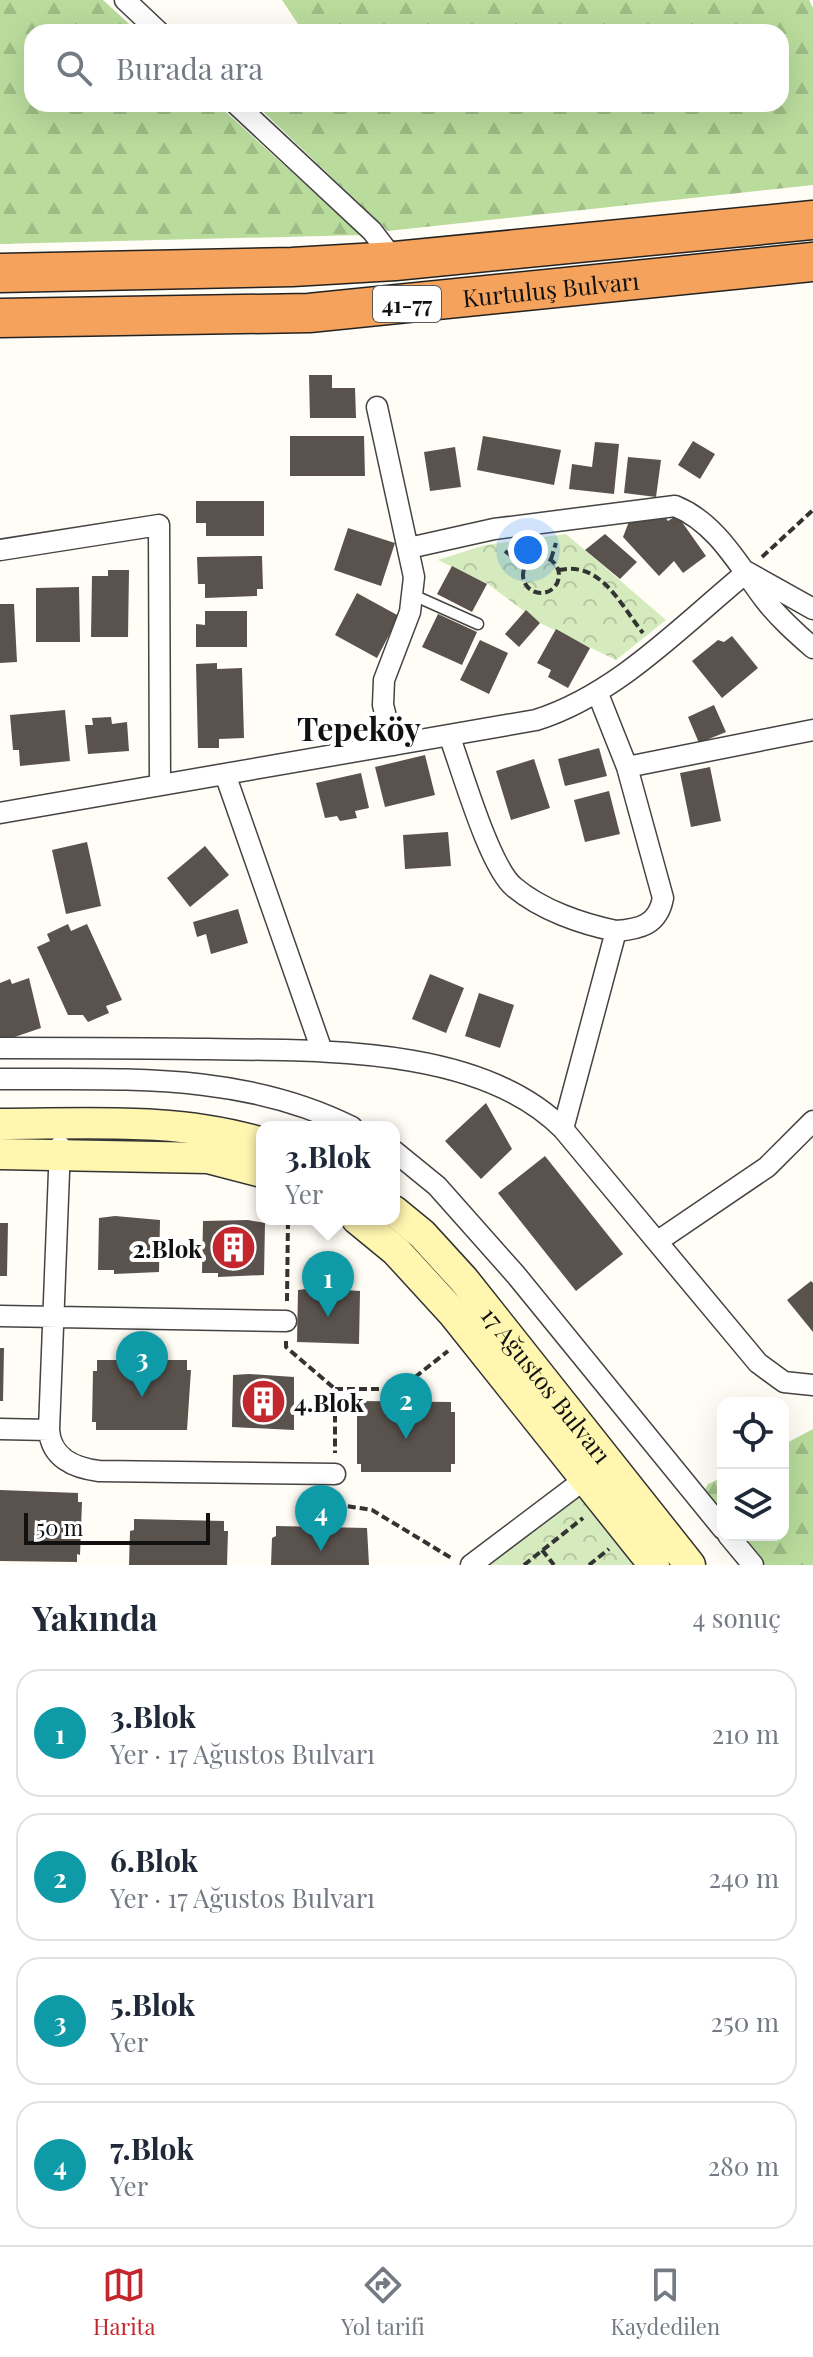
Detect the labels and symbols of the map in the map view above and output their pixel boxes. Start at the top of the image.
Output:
street label: Kurtuluş Bulvarı [461,264,641,313]
road number: 41-77 [373,286,441,322]
your location [508,530,548,570]
district label: Tepeköy [297,706,421,749]
building icon: 2.Blok [209,1224,257,1272]
place label: 2.Blok [132,1232,203,1264]
pin: 1 [302,1251,354,1317]
street label: 17 Ağustos Bulvarı [475,1300,619,1470]
pin: 3 [116,1331,168,1397]
pin: 2 [380,1373,432,1439]
building icon: 4.Blok [239,1378,287,1426]
place label: 4.Blok [294,1386,365,1418]
pin: 4 [295,1485,347,1551]
scale bar [24,1509,210,1545]

